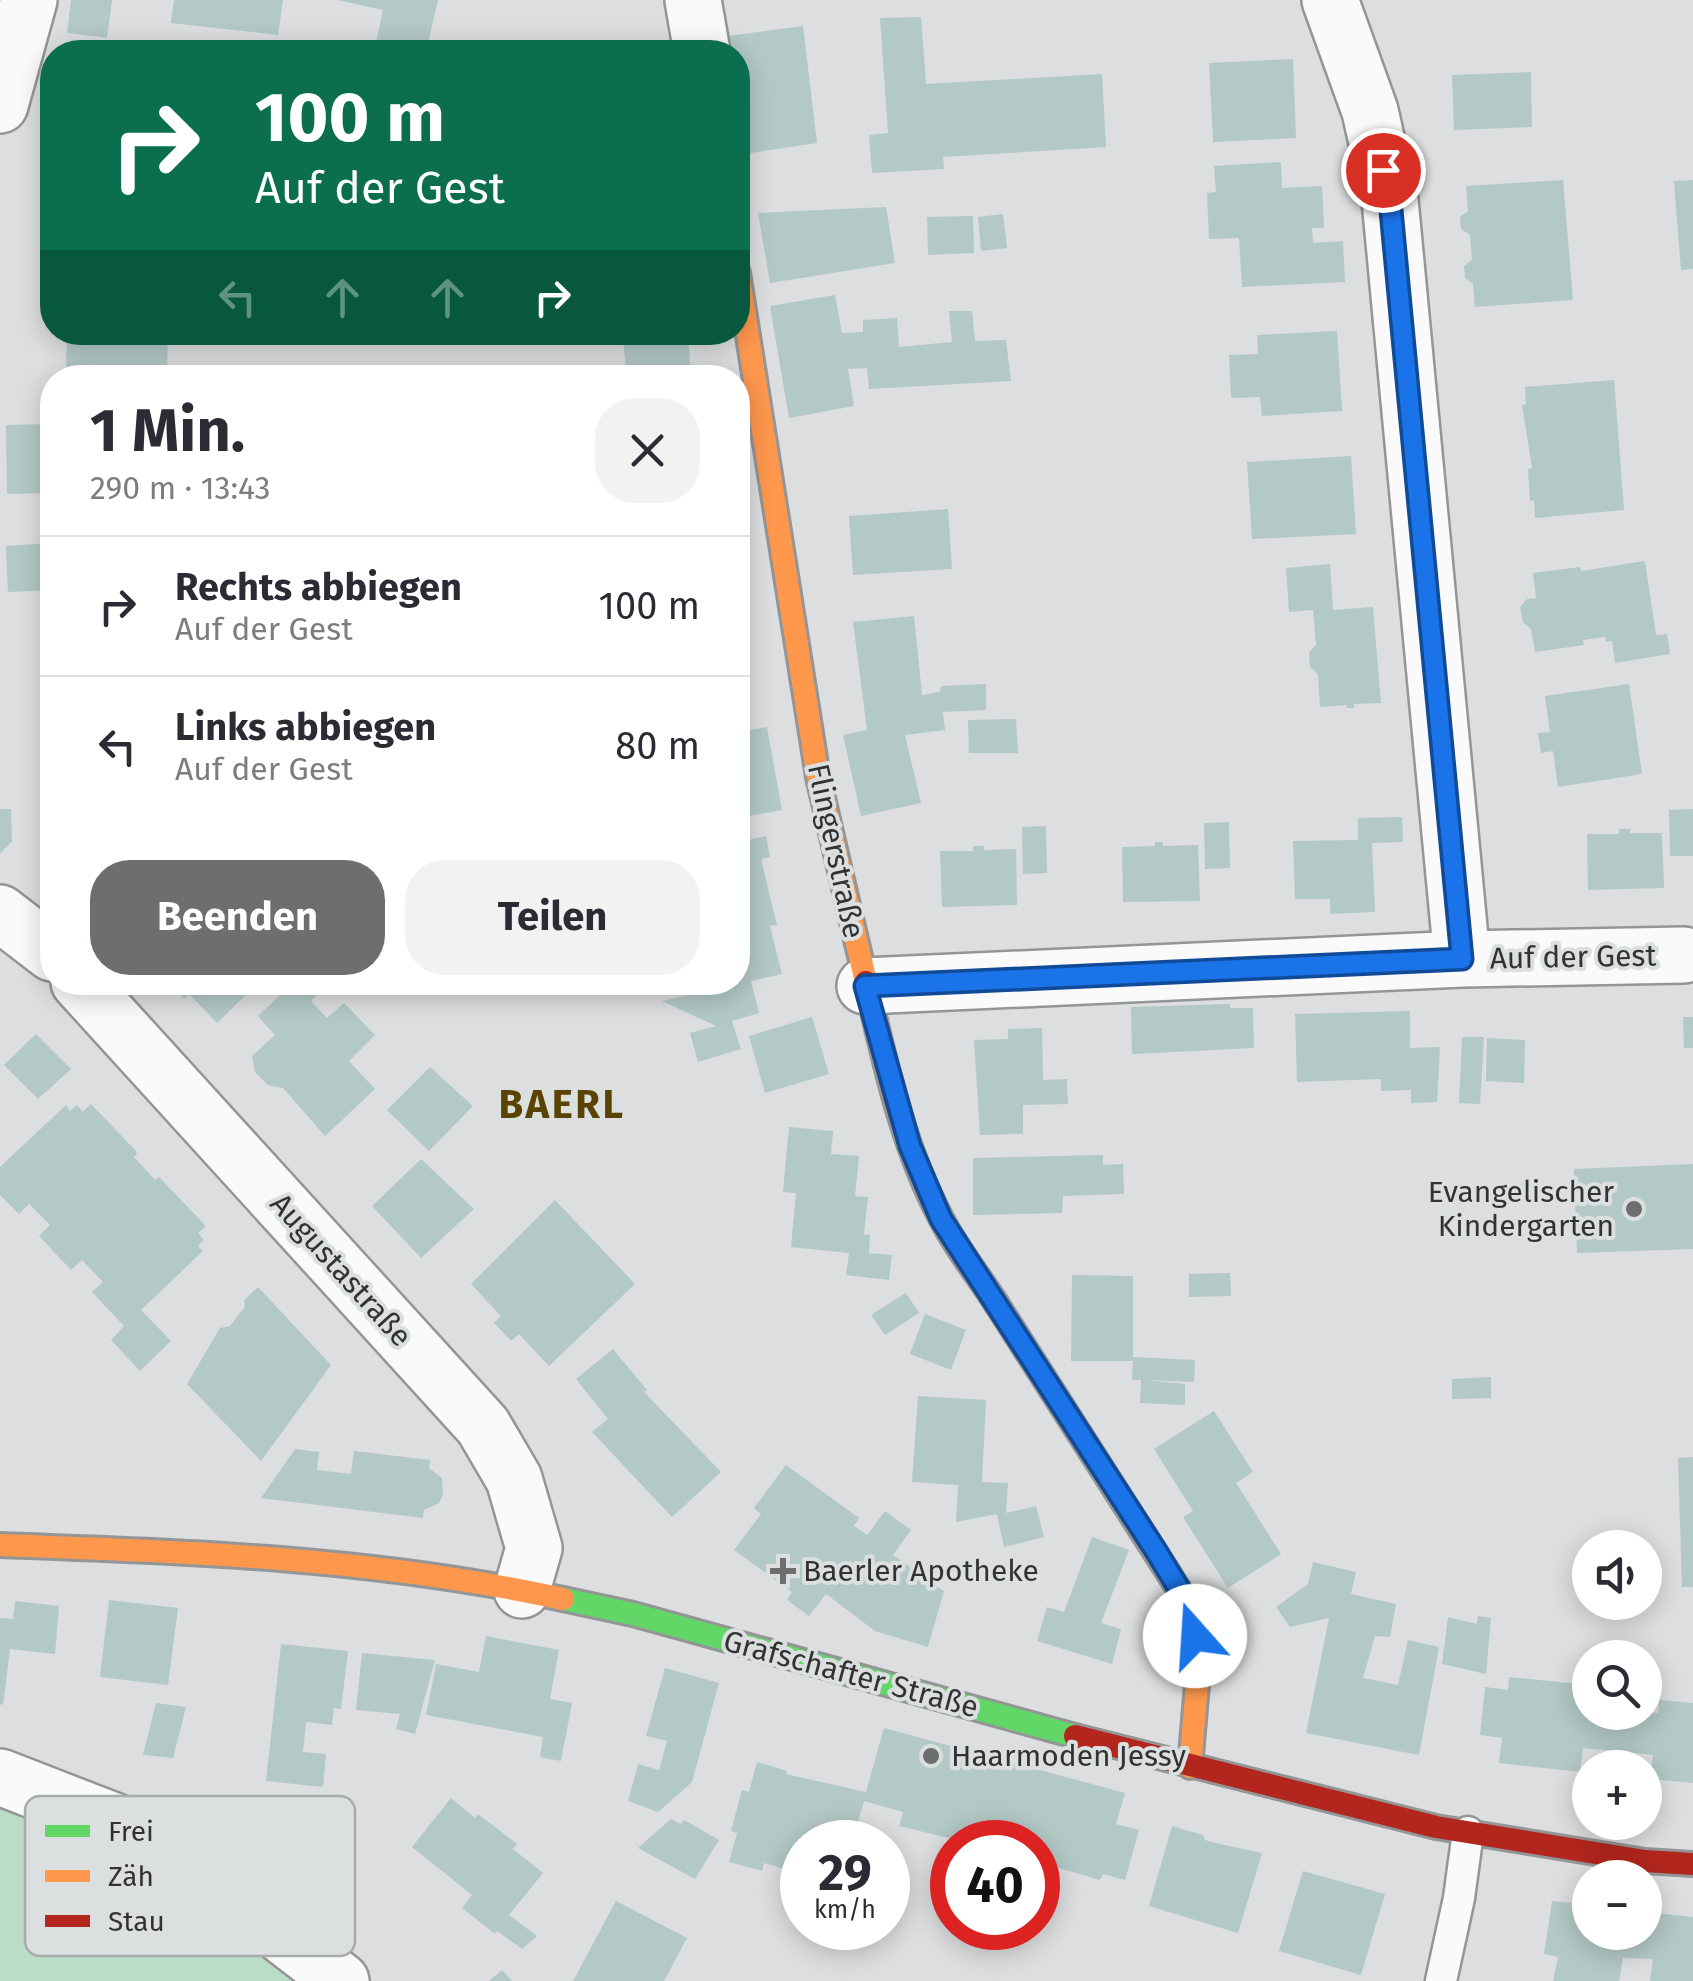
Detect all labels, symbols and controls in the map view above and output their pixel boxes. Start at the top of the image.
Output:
text: 100 m [255,76,445,160]
icon: right [90,80,220,210]
pin [1341,128,1426,213]
icon: arrive [1356,143,1411,198]
text: Auf der Gest [255,161,505,215]
icon: left [210,270,265,325]
icon: ahead [315,270,370,325]
icon: ahead [420,270,475,325]
icon: right [525,270,580,325]
text: 1 Min. [90,395,245,467]
button: close [595,398,700,503]
text: 290 m · 13:43 [90,469,271,507]
text: Rechts abbiegen [175,564,462,610]
icon: right [90,579,145,634]
text: 100 m [599,583,700,629]
text: Auf der Gest [175,610,353,648]
text: Links abbiegen [175,704,436,750]
icon: left [90,719,145,774]
text: 80 m [615,723,700,769]
text: Auf der Gest [175,750,353,788]
street label: Flingerstraße [800,760,872,942]
button: Beenden [90,860,385,975]
button: Teilen [405,860,700,975]
street label: Auf der Gest [1489,938,1657,976]
district label: BAERL [499,1081,625,1129]
place label: Evangelischer Kindergarten [1428,1174,1614,1244]
street label: Augustastraße [263,1186,419,1354]
marker: Evangelischer Kindergarten [1623,1198,1645,1220]
map controls [1572,1530,1662,1950]
button: sound [1572,1530,1662,1620]
place label: Baerler Apotheke [803,1553,1039,1589]
marker: Baerler Apotheke [772,1560,794,1582]
position arrow [1143,1584,1247,1688]
street label: Grafschafter Straße [720,1623,982,1725]
button: search [1572,1640,1662,1730]
place label: Haarmoden Jessy [951,1738,1186,1774]
marker: Haarmoden Jessy [920,1745,942,1767]
button: + [1572,1750,1662,1840]
legend [25,1796,355,1956]
text: Frei [108,1815,154,1848]
speed limit sign: 40 [930,1820,1060,1950]
text: 29 [818,1843,872,1903]
text: Zäh [108,1860,154,1893]
button: − [1572,1860,1662,1950]
text: km/h [814,1895,876,1925]
text: Stau [108,1905,165,1938]

